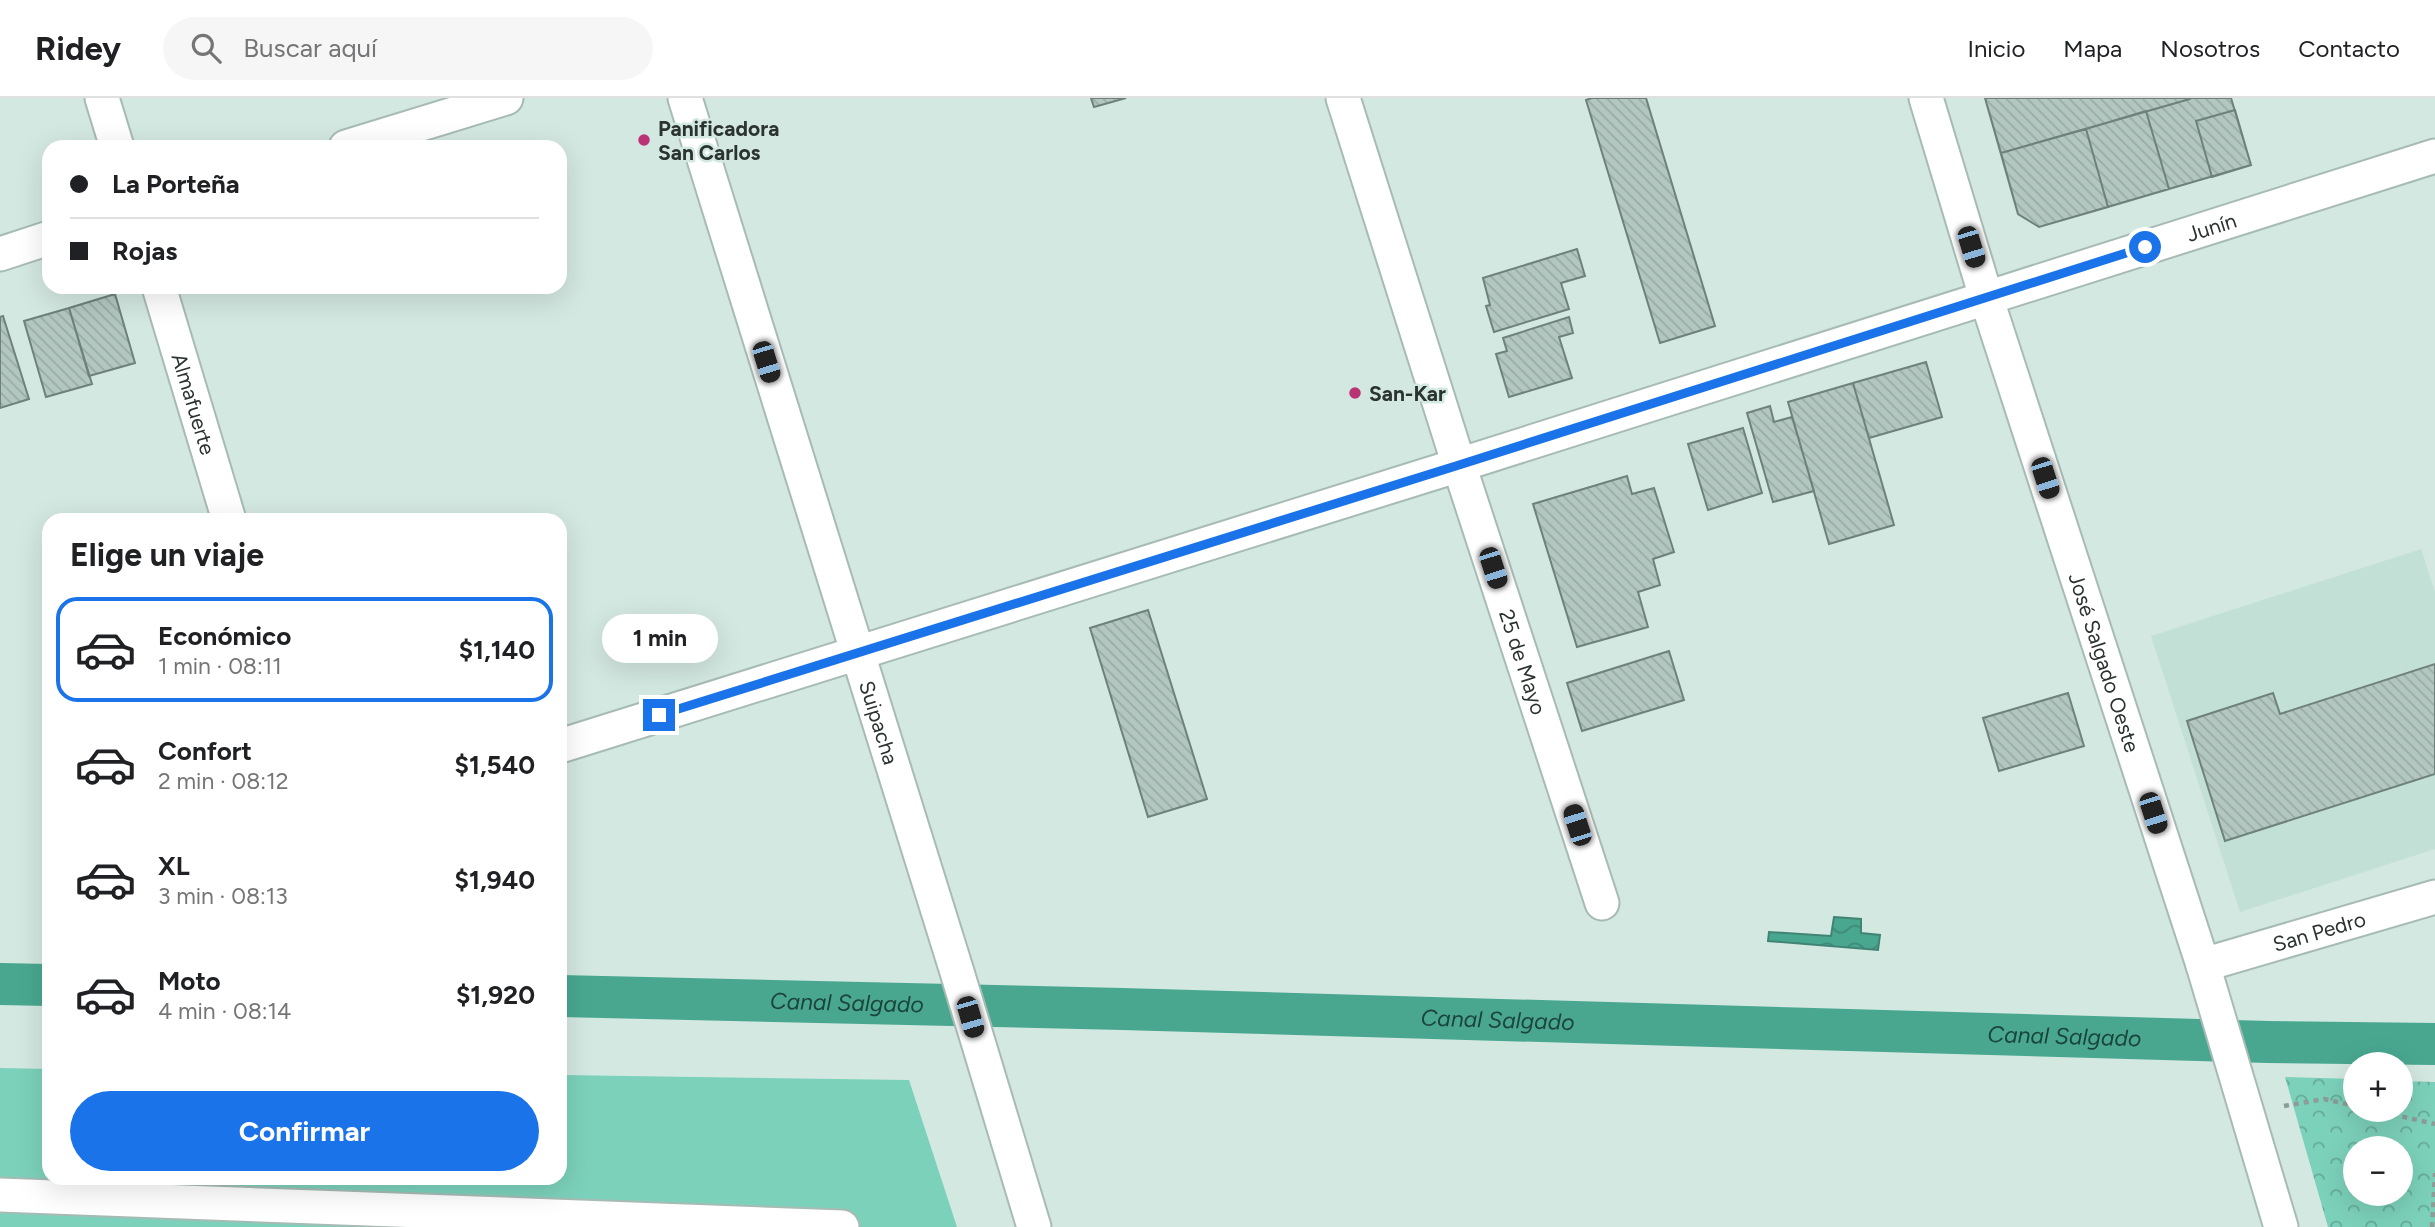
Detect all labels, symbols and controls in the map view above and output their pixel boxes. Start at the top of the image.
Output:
search box [163,17,653,80]
text: Ridey [35,29,121,68]
icon: search [187,29,225,67]
text: Buscar aquí [243,32,377,64]
text: Inicio [1967,34,2025,63]
text: Mapa [2063,34,2122,63]
text: Nosotros [2160,34,2260,63]
text: Contacto [2298,34,2400,63]
place label: Panificadora San Carlos [658,116,779,165]
marker: Panificadora San Carlos [636,132,652,148]
text: La Porteña [112,168,240,200]
street label: Junín [2183,207,2239,246]
car [1955,224,1988,270]
route start [2129,231,2161,263]
text: Rojas [112,235,177,267]
car [750,339,783,385]
street label: Almafuerte [167,350,221,458]
place label: San-Kar [1369,381,1446,406]
marker: San-Kar [1347,385,1363,401]
car [2029,455,2062,501]
text: Elige un viaje [70,536,264,574]
car [1477,545,1510,591]
street label: José Salgado Oeste [2064,569,2146,755]
street label: 25 de Mayo [1494,606,1552,718]
callout: 1 min [601,614,717,662]
icon: car [74,618,137,681]
text: Económico [158,620,291,652]
text: 1 min [633,624,687,652]
text: $1,140 [459,634,535,666]
text: 1 min · 08:11 [158,652,282,680]
street label: Suipacha [855,677,904,767]
route end [643,699,675,731]
icon: car [74,733,137,796]
text: Confort [158,735,252,767]
text: $1,540 [455,749,535,781]
text: 2 min · 08:12 [158,767,289,795]
car [2137,790,2170,836]
car [1561,802,1594,848]
icon: car [74,848,137,911]
text: XL [158,850,190,882]
text: $1,940 [455,864,535,896]
text: 3 min · 08:13 [158,882,288,910]
street label: San Pedro [2270,906,2368,956]
icon: car [74,963,137,1026]
text: Moto [158,965,221,997]
text: $1,920 [456,979,535,1011]
water label: Canal Salgado [770,987,924,1018]
car [955,994,986,1040]
text: 4 min · 08:14 [158,997,291,1025]
water label: Canal Salgado [1420,1004,1575,1036]
water label: Canal Salgado [1987,1020,2142,1052]
map controls [2343,1052,2413,1206]
button: + [2343,1052,2413,1122]
button: Confirmar [70,1091,539,1171]
button: − [2343,1136,2413,1206]

